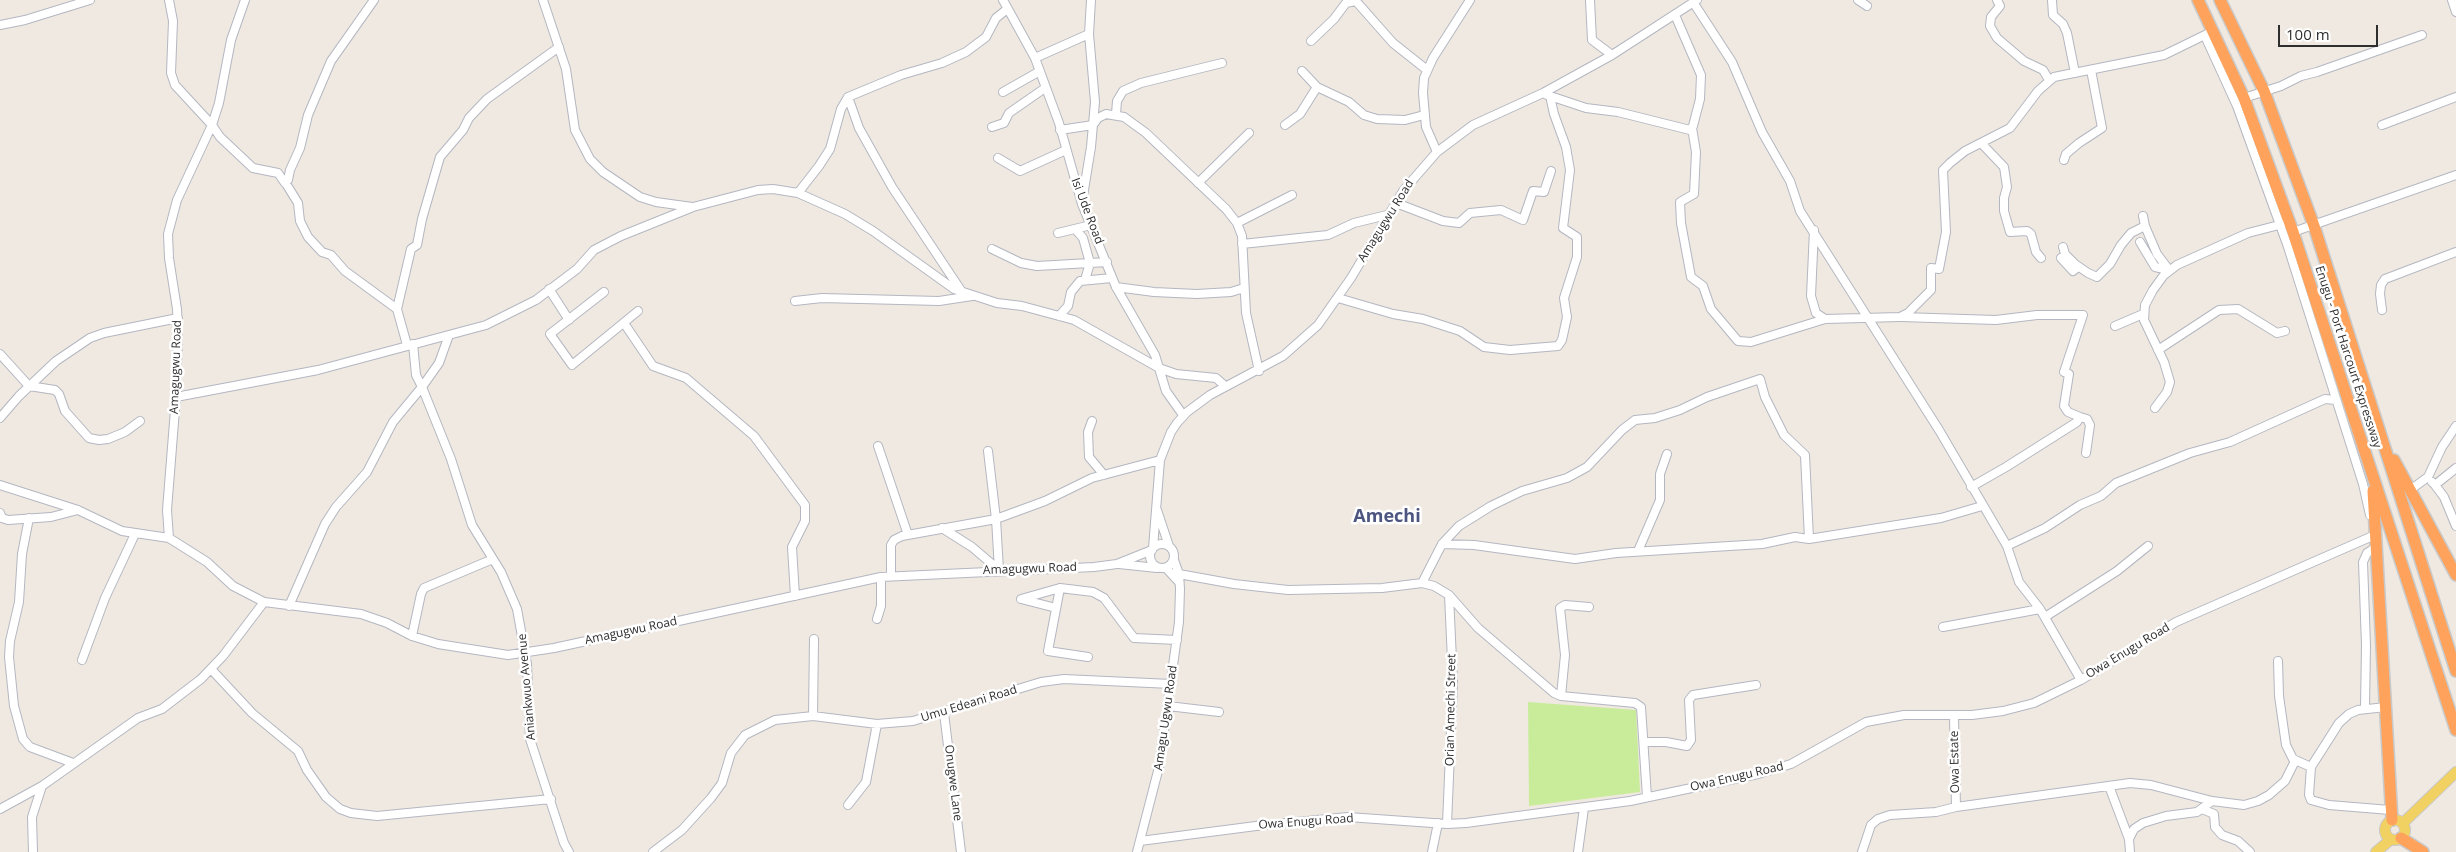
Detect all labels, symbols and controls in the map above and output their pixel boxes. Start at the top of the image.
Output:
scale bar [2281,15,2381,47]
text: 100 m [2286,24,2330,44]
street label: Isi Ude Road [1068,176,1106,246]
street label: Amagugwu Road [1355,177,1417,265]
street label: Enugu - Port Harcourt Expressway [2312,264,2384,450]
street label: Amagugwu Road [167,320,185,414]
district label: Amechi [1353,506,1421,528]
street label: Amagugwu Road [983,560,1077,578]
street label: Amagugwu Road [583,614,679,648]
street label: Owa Enugu Road [2083,620,2173,682]
street label: Aniankwuo Avenue [515,633,539,741]
street label: Orian Amechi Street [1443,654,1459,766]
street label: Amagu Ugwu Road [1151,664,1181,772]
street label: Umu Edeani Road [919,683,1019,725]
street label: Owa Estate [1947,730,1963,794]
street label: Onugwe Lane [941,744,965,822]
street label: Owa Enugu Road [1689,759,1785,795]
street label: Owa Enugu Road [1258,811,1354,833]

